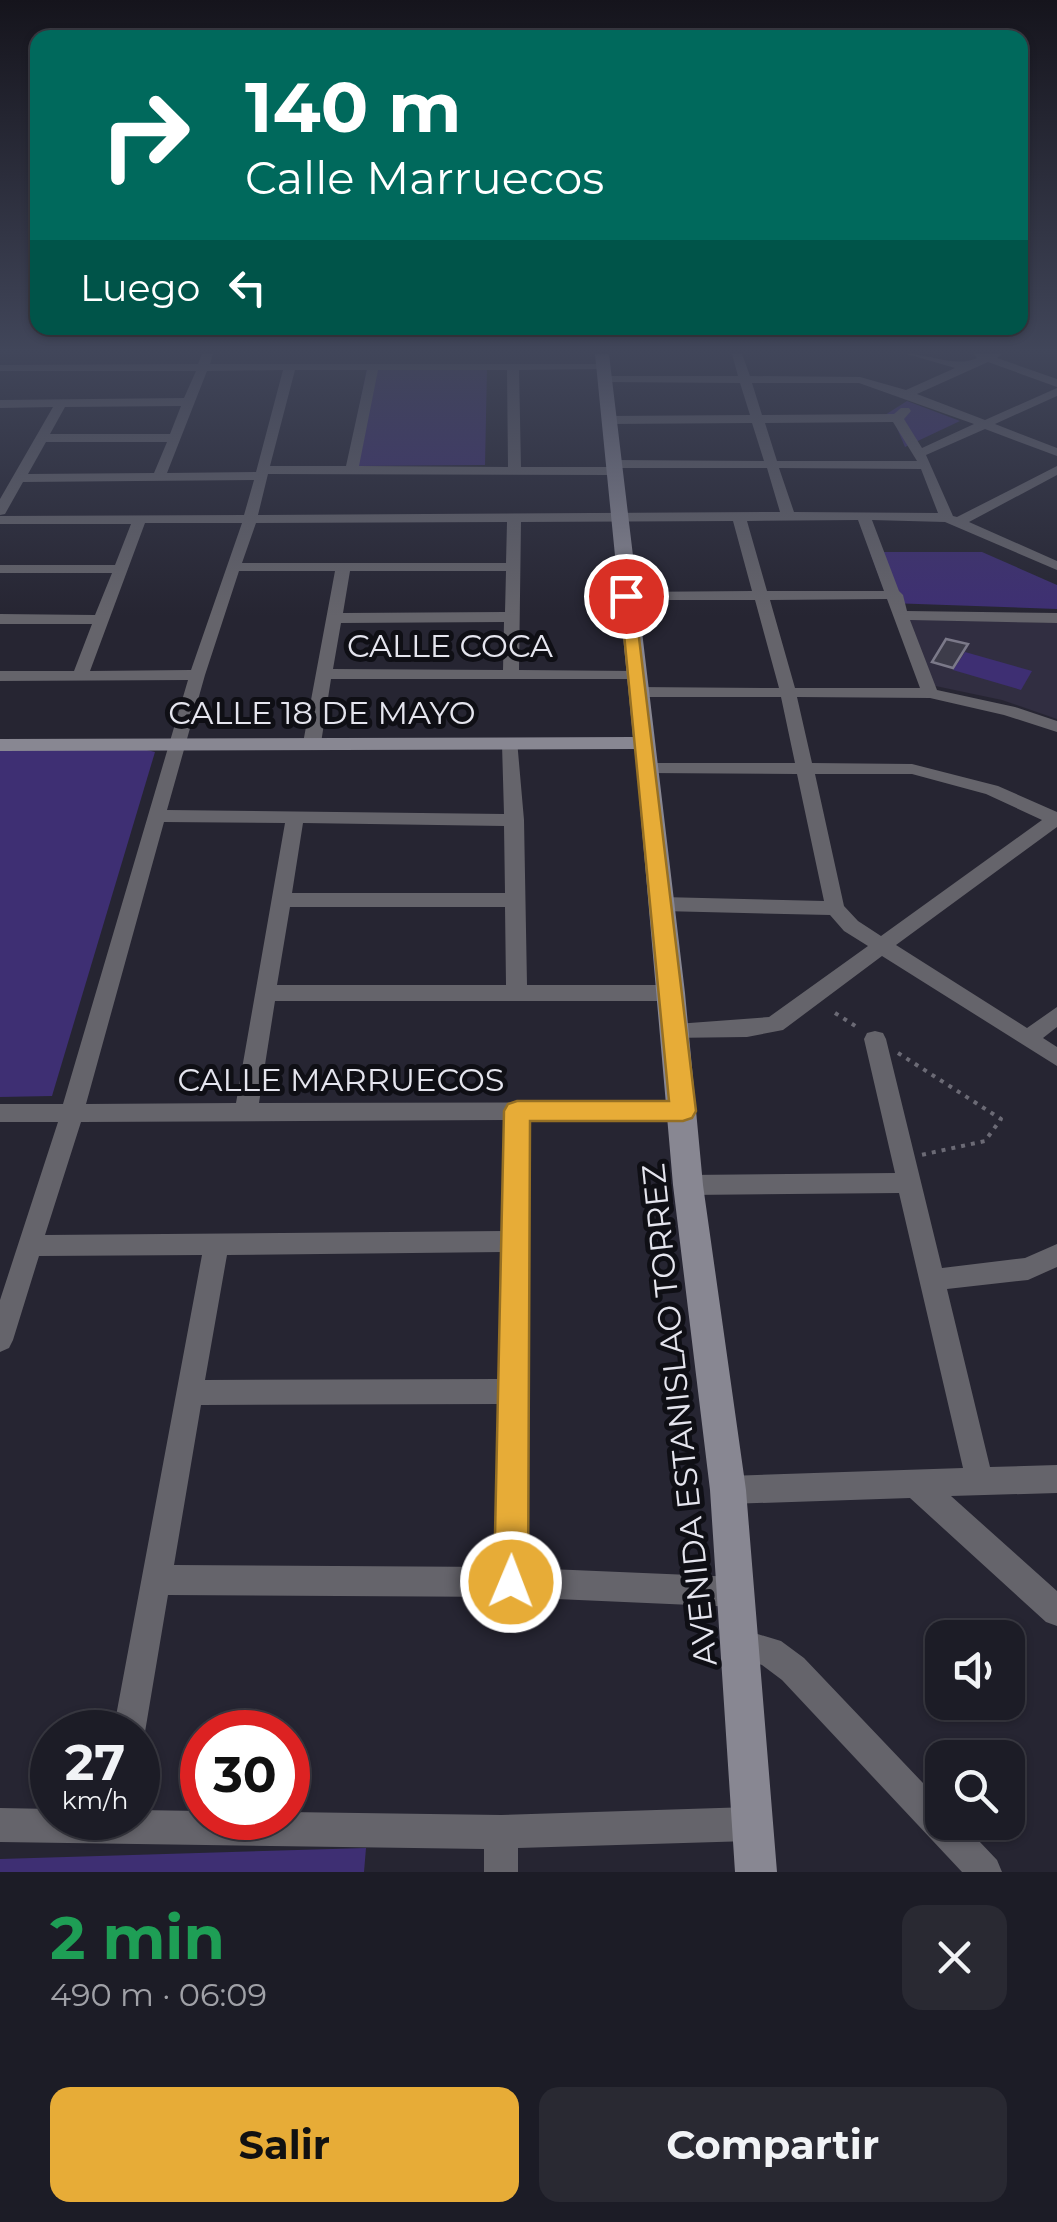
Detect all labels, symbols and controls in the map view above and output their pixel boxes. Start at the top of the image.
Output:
text: 140 m [245,64,461,150]
icon: right [80,70,210,200]
text: Calle Marruecos [245,150,604,205]
icon: left [220,260,275,315]
text: Luego [80,264,200,311]
pin [584,554,669,639]
icon: arrive [599,569,654,624]
street label: CALLE COCA [347,626,553,665]
street label: CALLE 18 DE MAYO [168,693,476,732]
street label: CALLE MARRUECOS [177,1060,505,1099]
street label: AVENIDA ESTANISLAO TORREZ [633,1162,725,1668]
position arrow [459,1530,563,1634]
map controls [925,1620,1025,1840]
button: sound [925,1620,1025,1720]
speed limit sign: 30 [180,1710,310,1840]
text: 27 [65,1732,125,1793]
button: search [925,1740,1025,1840]
text: km/h [62,1785,128,1815]
text: 2 min [50,1901,225,1974]
button: close [902,1905,1007,2010]
text: 490 m · 06:09 [50,1975,267,2014]
button: Salir [50,2087,519,2202]
button: Compartir [539,2087,1007,2202]

